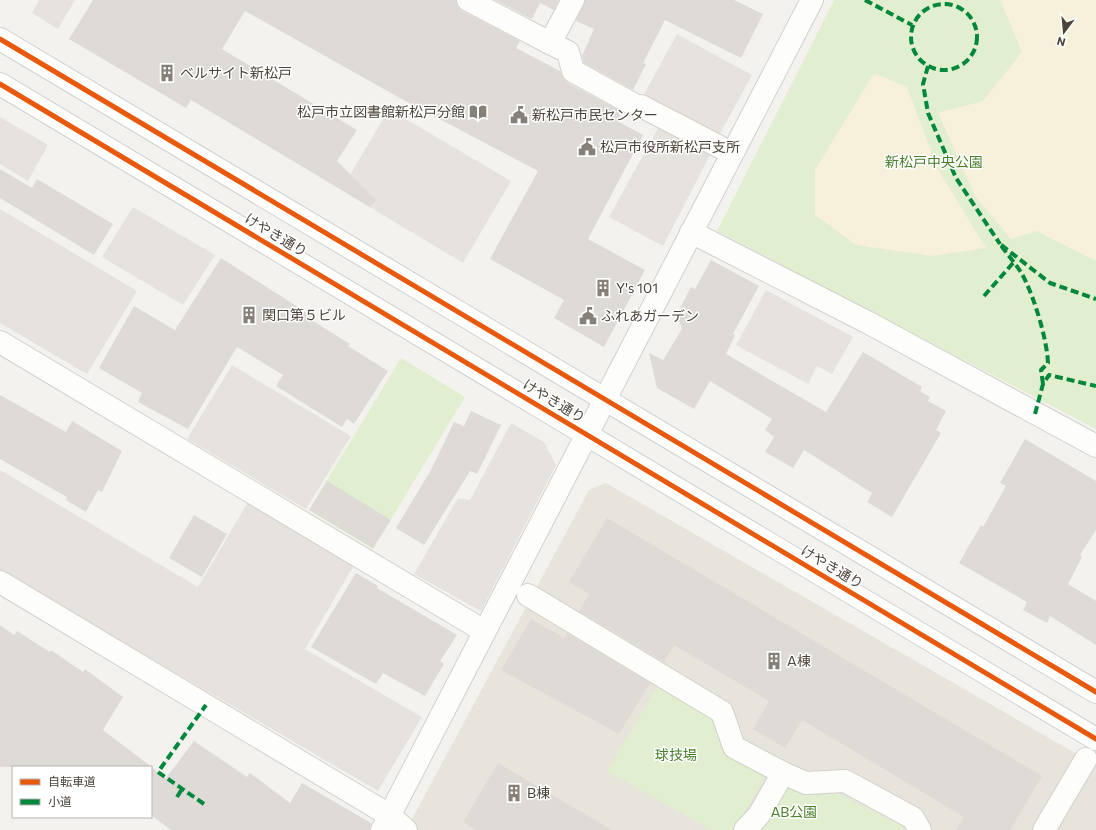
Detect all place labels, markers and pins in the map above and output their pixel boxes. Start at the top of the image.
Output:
building icon: ベルサイト新松戸 [157,63,177,83]
place label: ベルサイト新松戸 [180,64,292,81]
library icon: 松戸市立図書館新松戸分館 [468,102,488,122]
place label: 松戸市立図書館新松戸分館 [297,103,465,120]
public building icon: 新松戸市民センター [509,105,529,125]
place label: 新松戸市民センター [532,106,658,123]
public building icon: 松戸市役所新松戸支所 [577,137,597,157]
place label: 松戸市役所新松戸支所 [600,138,740,155]
building icon: Y's 101 [593,278,613,298]
place label: Y's 101 [616,279,658,296]
building icon: 関口第５ビル [239,305,259,325]
place label: 関口第５ビル [262,306,346,323]
public building icon: ふれあガーデン [578,306,598,326]
place label: ふれあガーデン [601,307,699,324]
building icon: A棟 [764,651,784,671]
place label: A棟 [787,652,811,669]
building icon: B棟 [504,783,524,803]
place label: B棟 [527,784,550,801]

